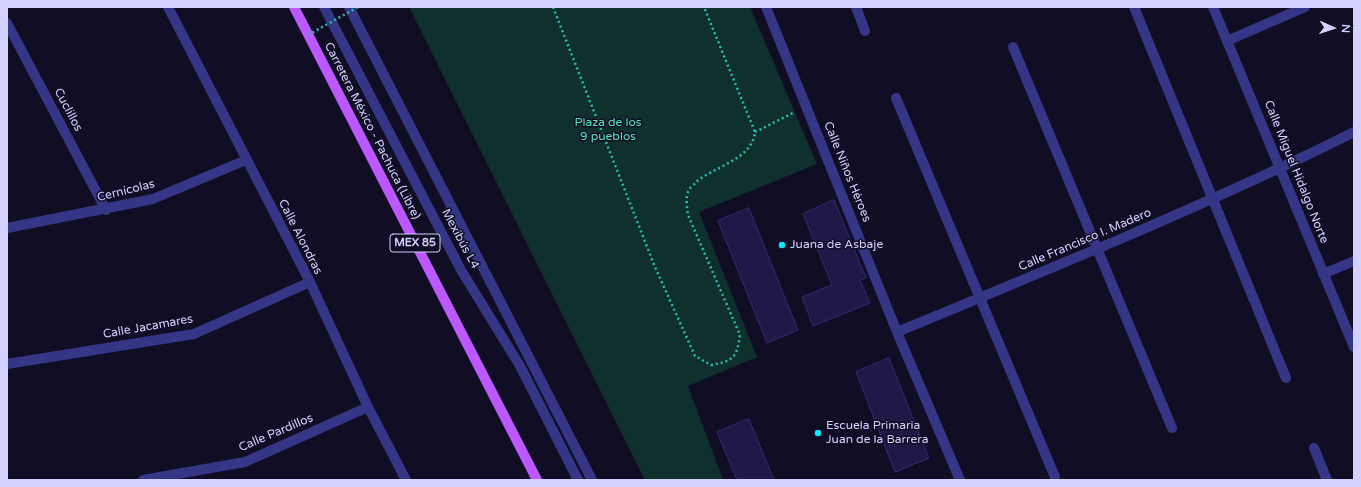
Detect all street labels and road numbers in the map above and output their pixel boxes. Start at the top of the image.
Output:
street label: Carretera México - Pachuca (Libre) [321,40,423,222]
street label: Cuclillos [51,86,85,134]
street label: Calle Miguel Hidalgo Norte [1261,98,1331,246]
street label: Calle Niños Héroes [820,120,874,224]
street label: Cernícolas [96,177,156,205]
street label: Calle Alondras [275,197,325,277]
street label: Calle Francisco I. Madero [1017,206,1153,274]
street label: Mexibús L4 [438,207,482,271]
road number: MEX 85 [390,234,440,252]
street label: Calle Jacamares [102,312,194,342]
street label: Calle Pardillos [237,411,315,455]

